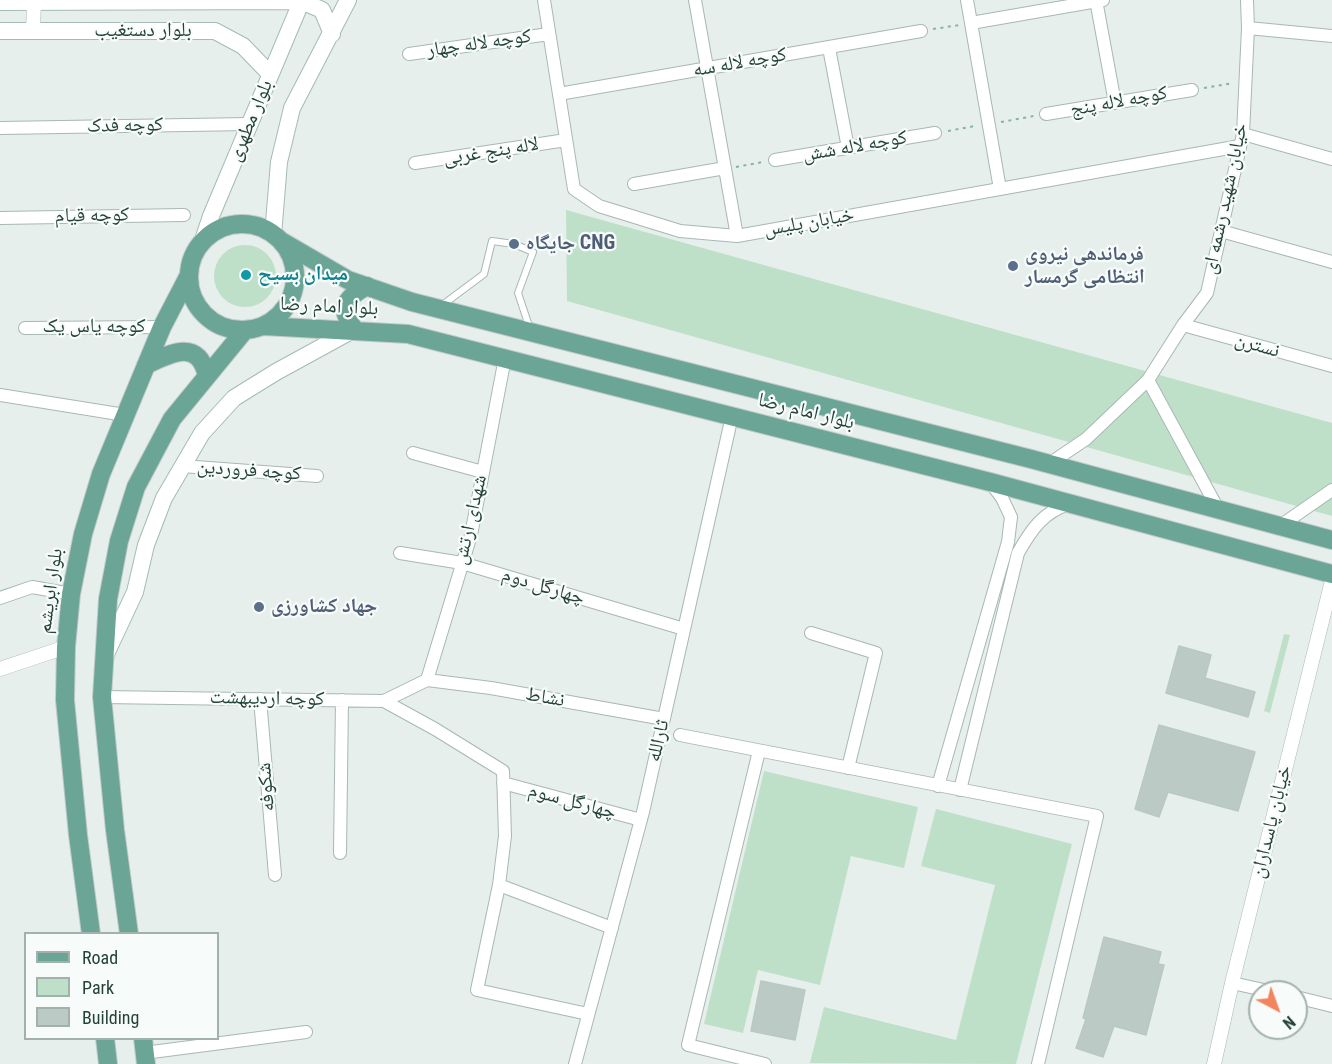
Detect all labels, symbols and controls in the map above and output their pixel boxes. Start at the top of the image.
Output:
street label: بلوار دستغیب [94,19,192,43]
street label: کوچه لاله چهار [425,25,533,63]
street label: کوچه لاله سه [691,43,789,83]
street label: بلوار مطهری [223,76,279,166]
street label: کوچه لاله پنج [1069,82,1169,122]
street label: کوچه فدک [87,113,163,139]
street label: خیابان شهید رشمه ای [1198,121,1254,277]
street label: کوچه لاله شش [801,126,909,168]
street label: لاله پنج غربی [442,133,540,171]
street label: کوچه قیام [55,203,129,229]
street label: خیابان پلیس [762,203,856,243]
place label: جایگاه CNG [526,232,615,256]
marker: جایگاه CNG [507,237,521,251]
place label: فرماندهی نیروی انتظامی گرمسار [1025,243,1145,290]
marker: فرماندهی نیروی انتظامی گرمسار [1006,259,1020,273]
place label: میدان بسیح [258,263,348,287]
marker: میدان بسیح [239,268,253,282]
street label: بلوار امام رضا [279,292,379,322]
street label: کوچه یاس یک [42,315,146,339]
street label: نسترن [1232,328,1282,364]
street label: بلوار امام رضا [755,388,857,436]
street label: کوچه فروردین [196,455,302,487]
street label: شهدای ارتش [449,473,493,567]
street label: بلوار ابریشم [33,547,69,635]
street label: چهارگل دوم [499,563,587,611]
place label: جهاد کشاورزی [271,595,377,619]
marker: جهاد کشاورزی [252,600,266,614]
street label: نشاط [524,683,566,713]
street label: کوچه اردیبهشت [209,686,325,712]
street label: ثارالله [643,718,675,764]
street label: شکوفه [253,761,281,813]
street label: خیابان پاسداران [1246,763,1298,881]
street label: چهارگل سوم [525,779,619,825]
legend [24,932,219,1040]
text: Road [82,947,118,968]
text: Park [82,977,114,998]
north arrow [1248,980,1308,1040]
text: Building [82,1007,139,1028]
text: N [1279,1012,1299,1033]

